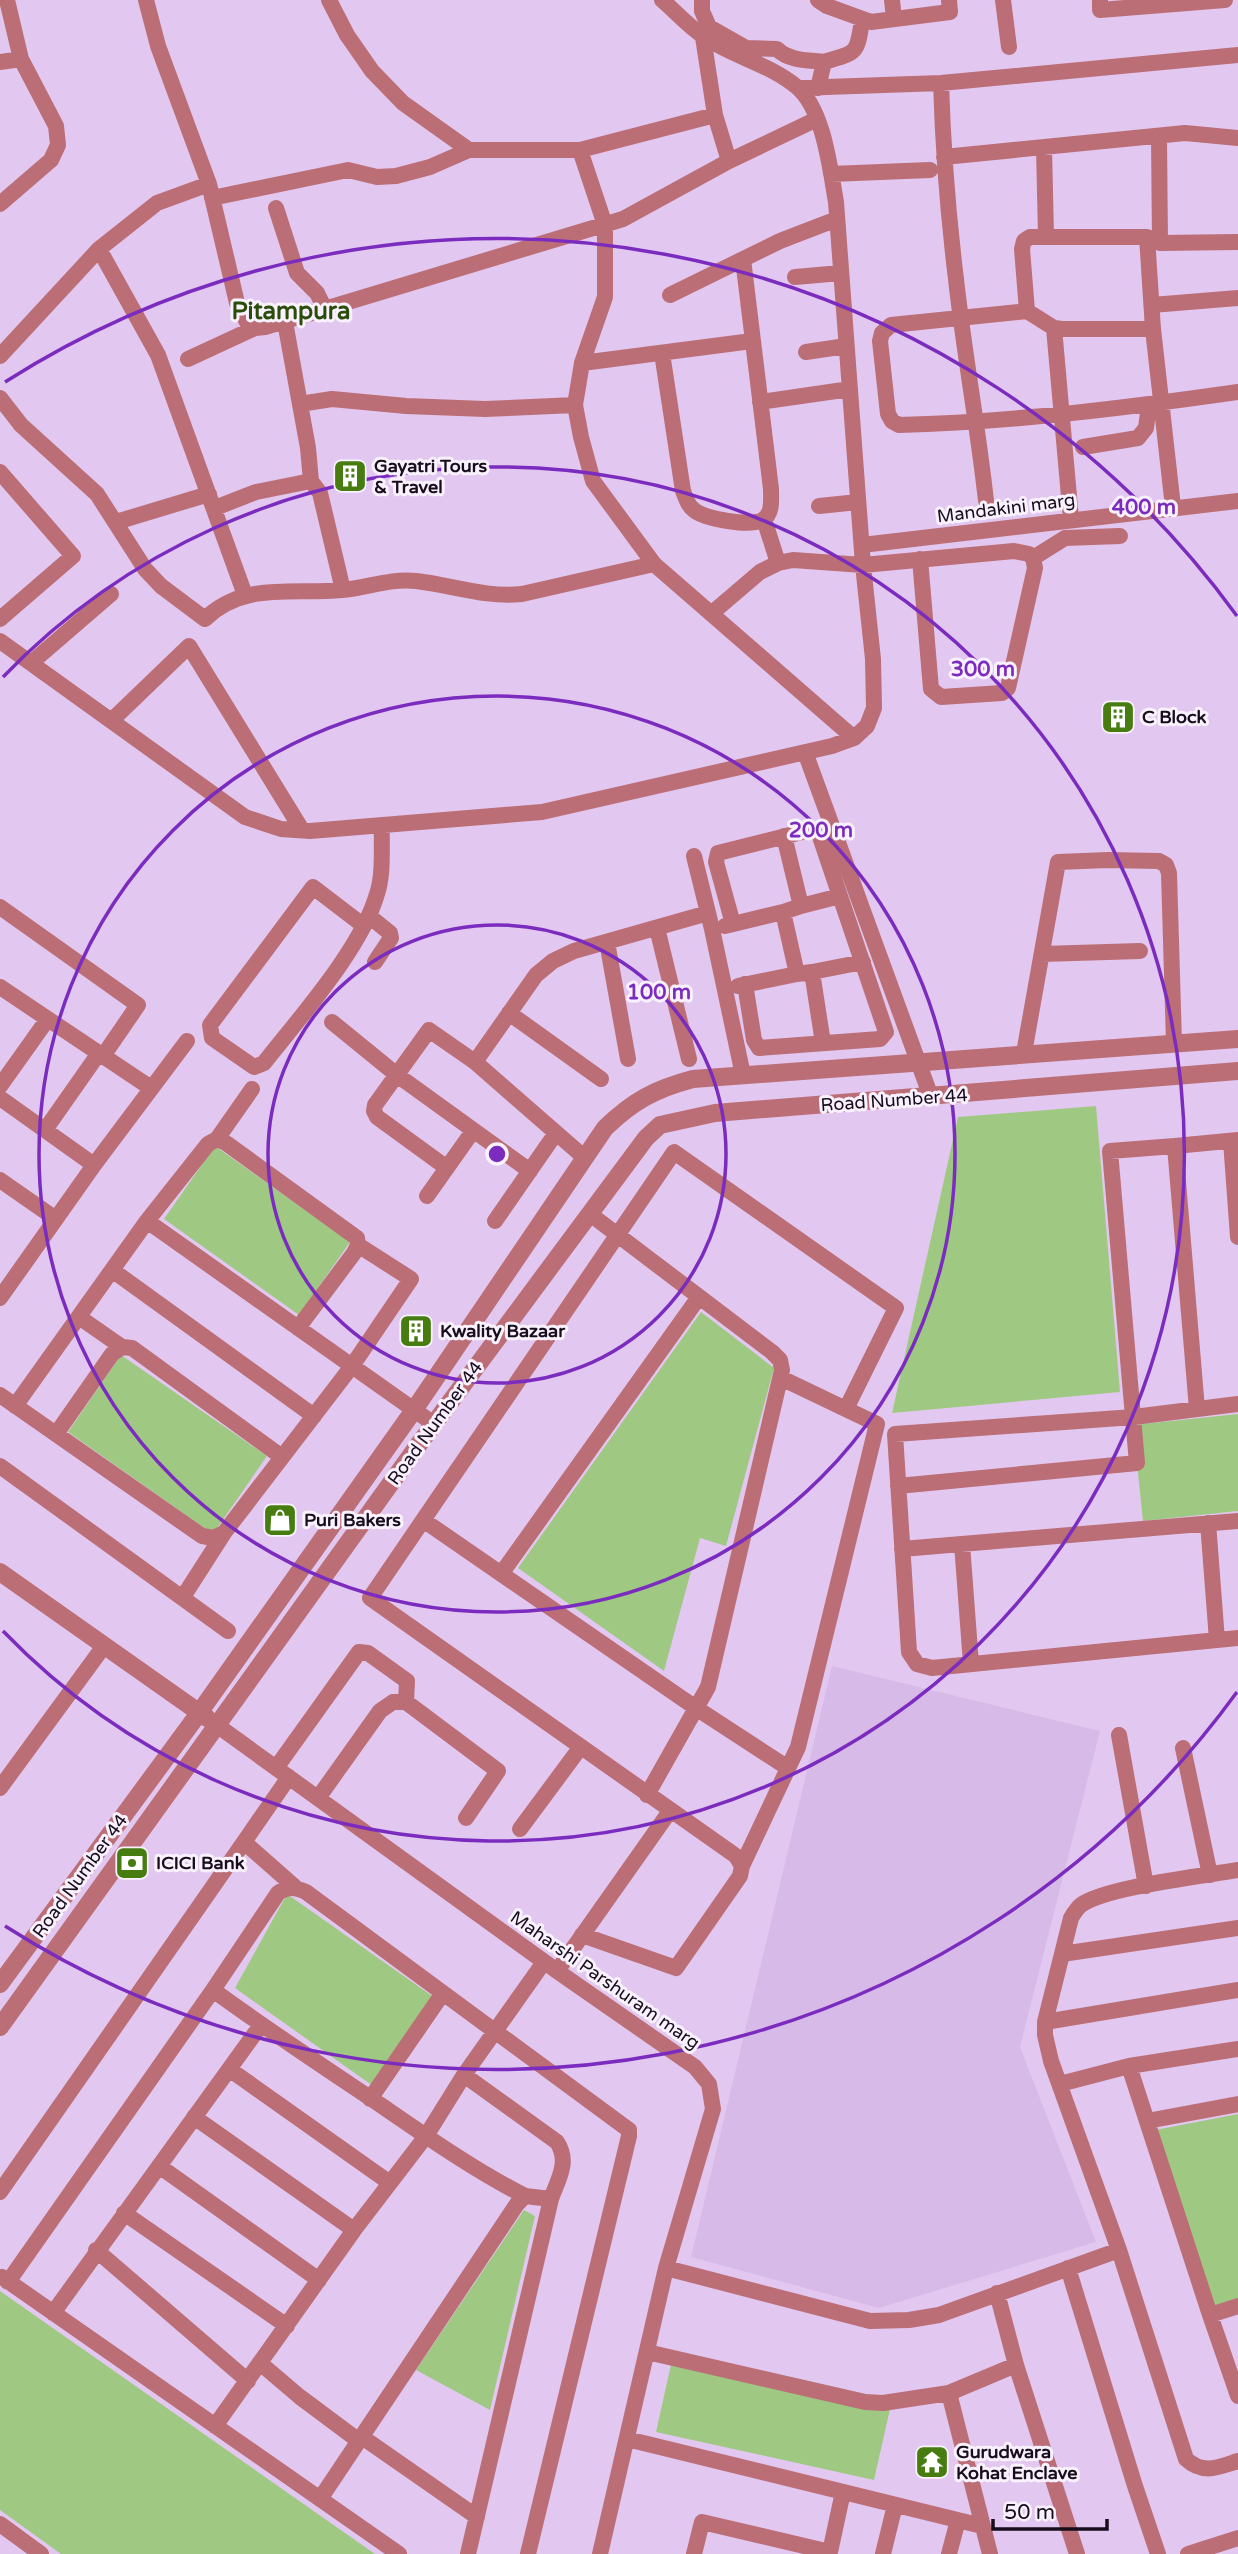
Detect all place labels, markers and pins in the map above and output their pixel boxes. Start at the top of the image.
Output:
place label: Gayatri Tours & Travel [374,455,488,498]
building icon: Gayatri Tours & Travel [331,457,369,495]
building icon: C Block [1099,698,1137,736]
place label: C Block [1142,706,1207,728]
centre of rings [485,1142,509,1166]
building icon: Kwality Bazaar [397,1312,435,1350]
place label: Kwality Bazaar [440,1320,566,1342]
shop icon: Puri Bakers [261,1501,299,1539]
place label: Puri Bakers [304,1509,401,1531]
bank icon: ICICI Bank [113,1844,151,1882]
place label: ICICI Bank [156,1852,245,1874]
place label: Gurudwara Kohat Enclave [956,2441,1077,2484]
temple icon: Gurudwara Kohat Enclave [913,2443,951,2481]

